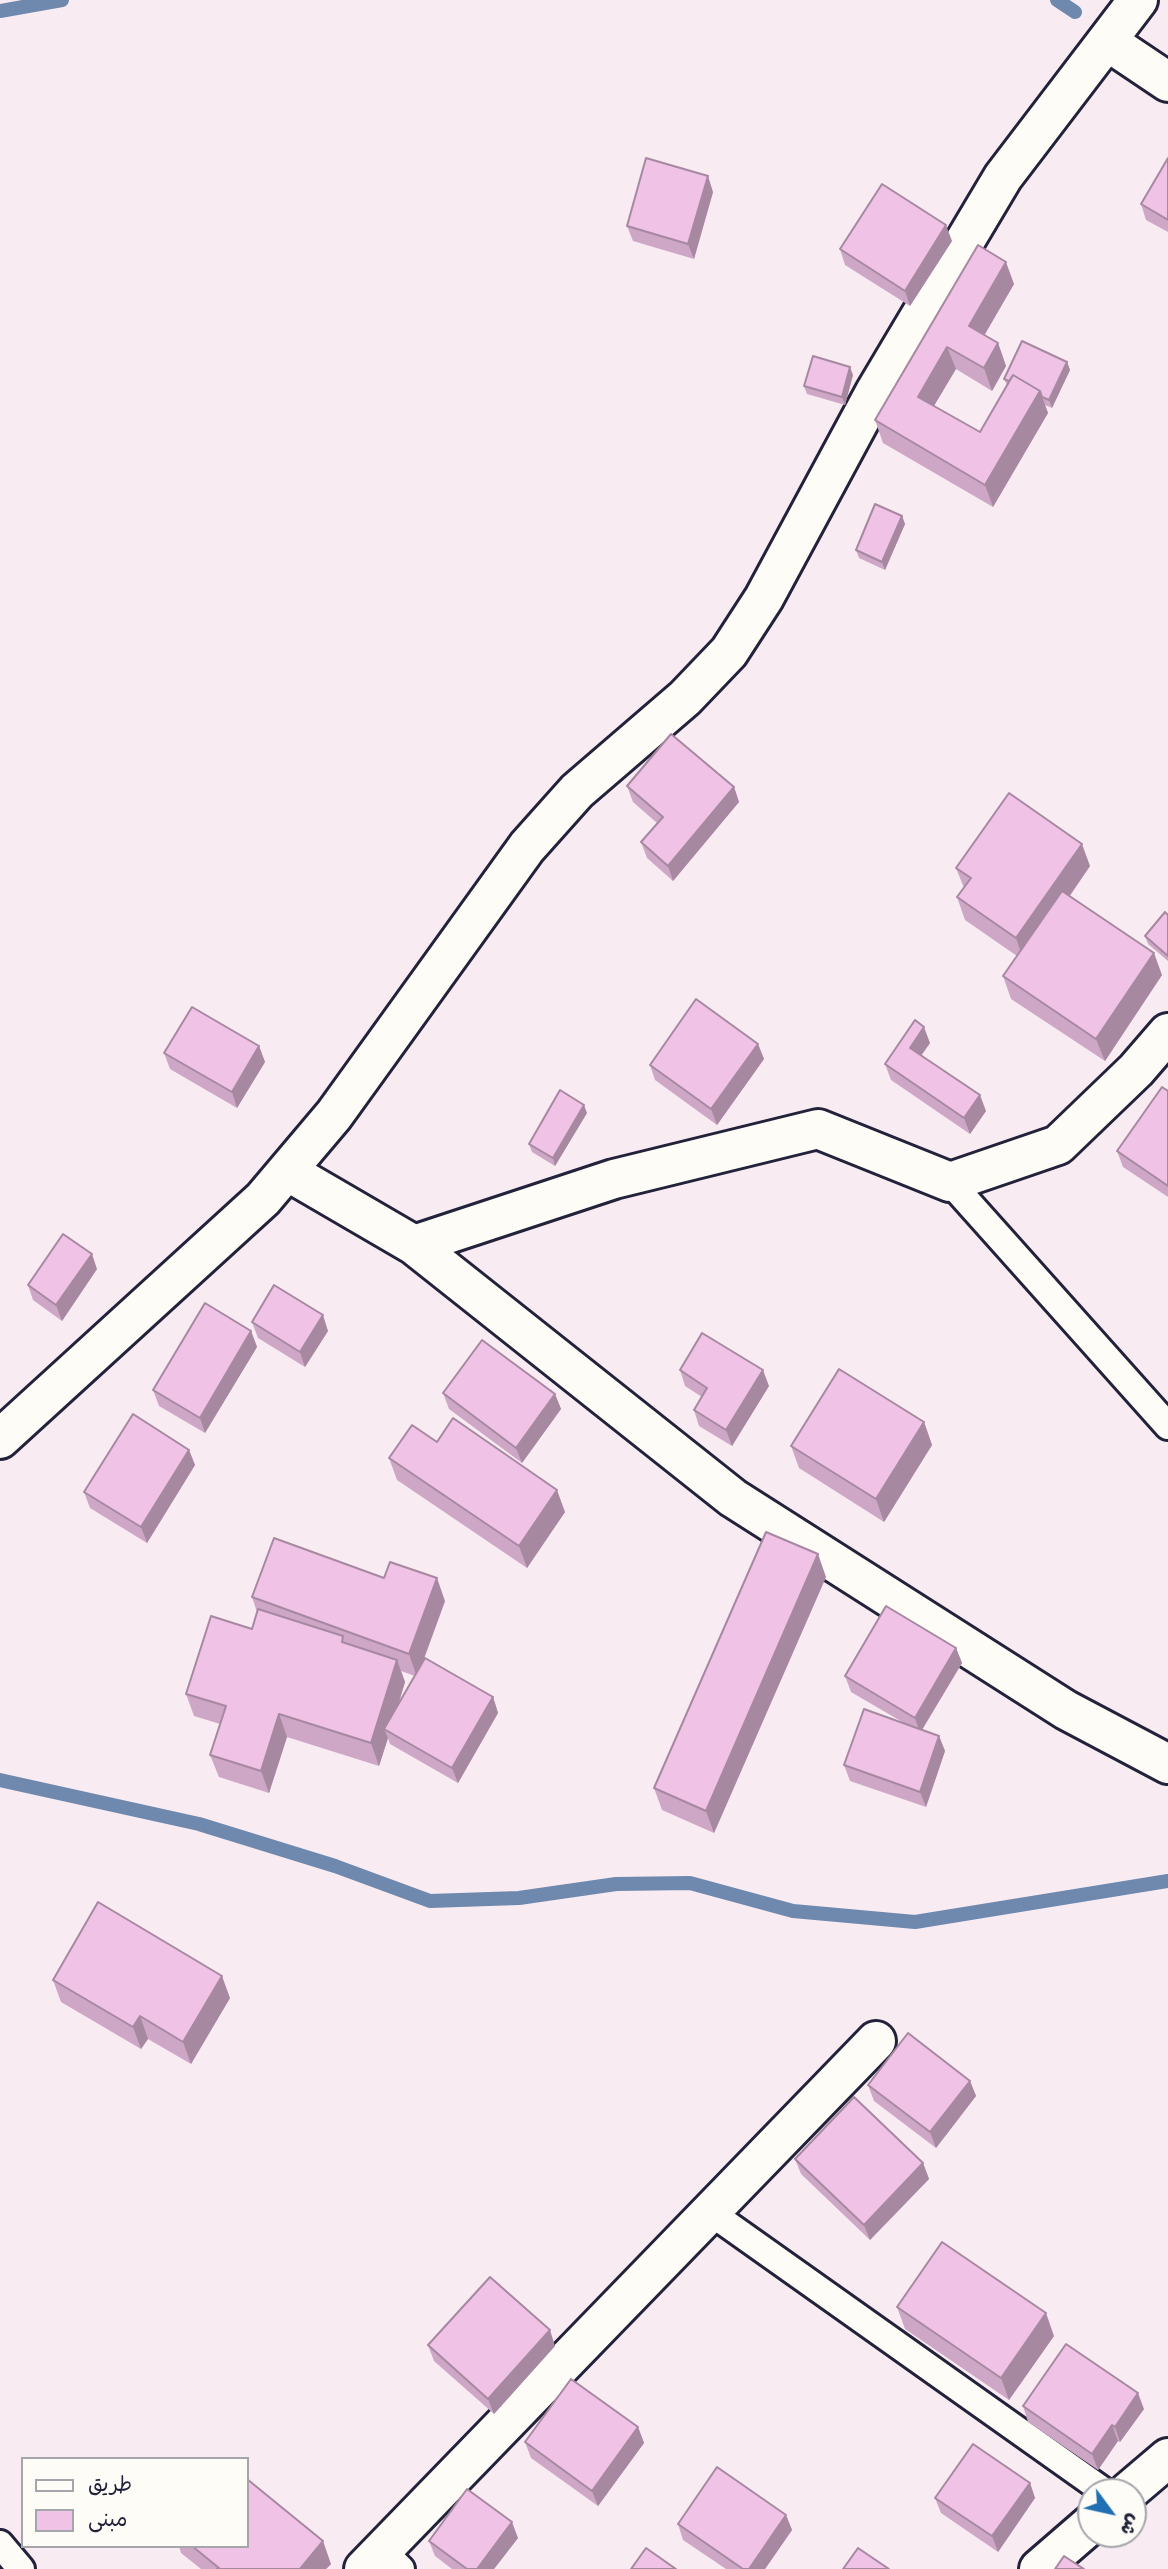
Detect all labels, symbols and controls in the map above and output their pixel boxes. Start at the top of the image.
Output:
legend [21,2457,248,2548]
text: طريق [88,2475,132,2500]
north arrow [1077,2478,1147,2548]
text: ش [1113,2509,1144,2539]
text: مبنى [88,2510,127,2535]

